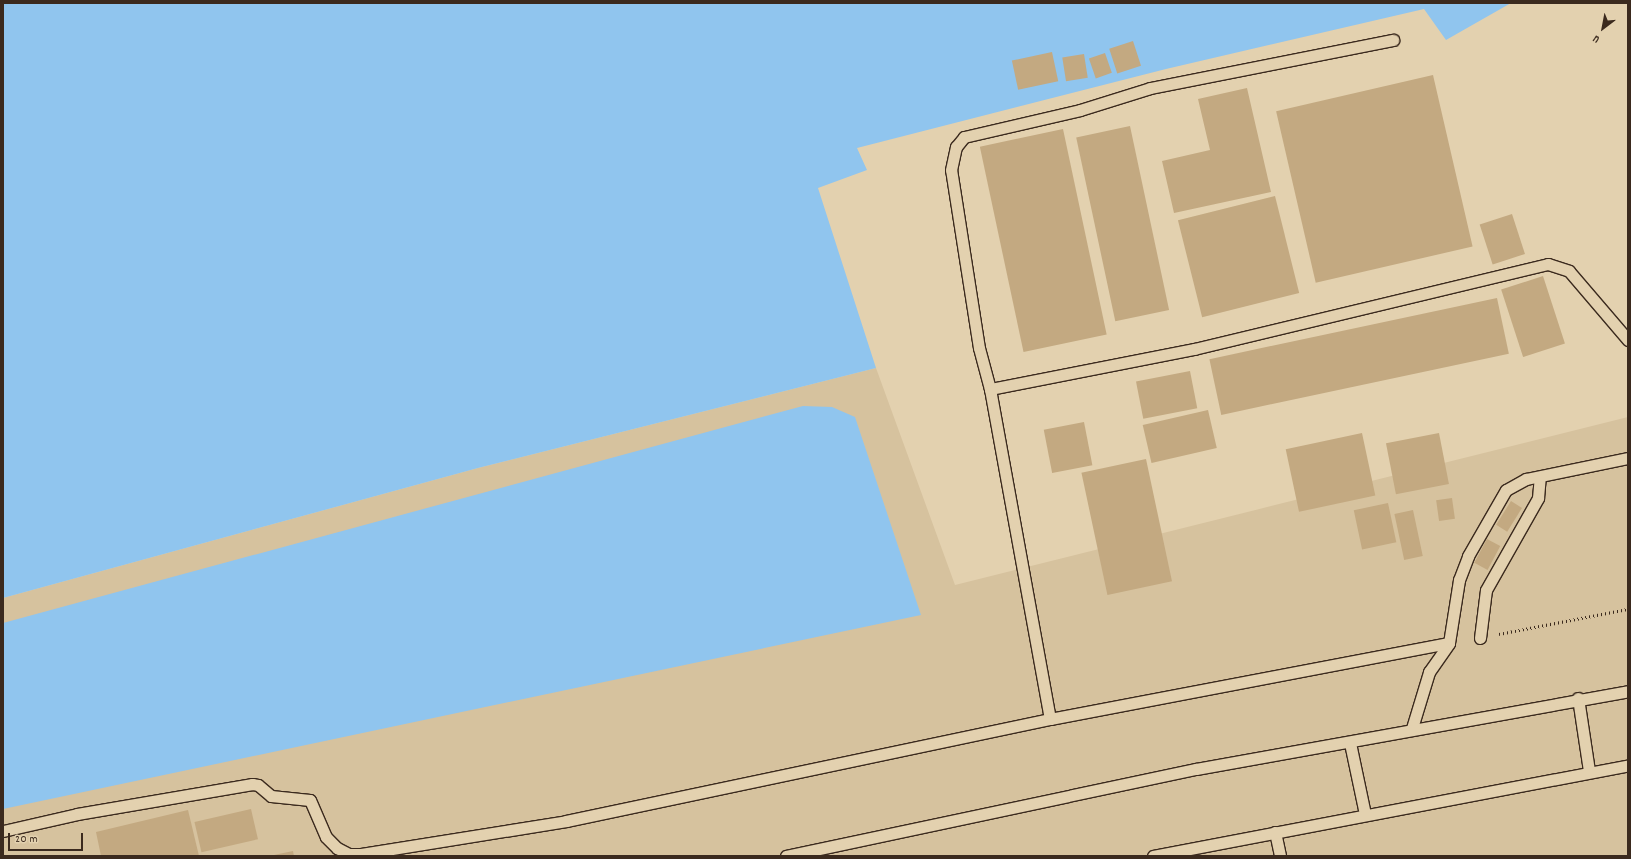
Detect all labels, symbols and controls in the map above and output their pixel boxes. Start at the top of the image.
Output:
north arrow [1583,8,1623,48]
text: U [1590,30,1603,46]
scale bar [10,825,85,851]
text: 20 m [15,831,38,848]

